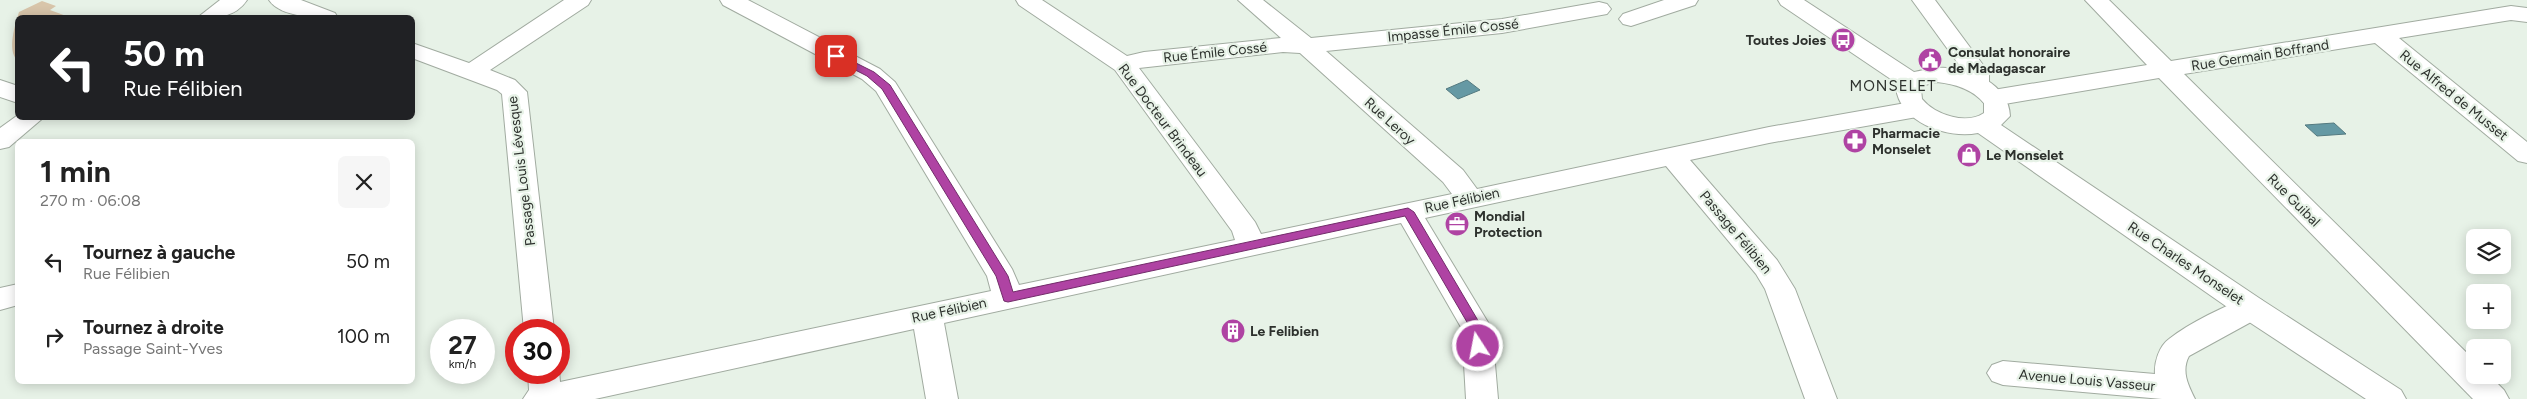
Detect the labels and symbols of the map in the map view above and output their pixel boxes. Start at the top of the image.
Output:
street label: Impasse Émile Cossé [1387,15,1520,46]
bus stop icon: Toutes Joies [1830,27,1856,53]
place label: Toutes Joies [1746,32,1826,49]
pin [815,35,857,77]
street label: Rue Germain Boffrand [2190,36,2330,75]
street label: Rue Émile Cossé [1162,39,1268,66]
place label: Consulat honoraire de Madagascar [1948,44,2071,77]
street label: Rue Alfred de Musset [2396,46,2511,144]
public building icon: Consulat honoraire de Madagascar [1917,47,1943,73]
street label: Rue Docteur Brindeau [1115,60,1211,180]
district label: MONSELET [1850,77,1937,95]
street label: Rue Leroy [1361,94,1419,149]
street label: Passage Louis Lévesque [504,95,539,247]
place label: Pharmacie Monselet [1872,125,1940,158]
pharmacy icon: Pharmacie Monselet [1842,128,1868,154]
shop icon: Le Monselet [1956,142,1982,168]
place label: Le Monselet [1986,147,2064,164]
street label: Rue Guibal [2264,170,2324,230]
street label: Rue Félibien [1423,184,1501,217]
street label: Passage Félibien [1696,187,1775,277]
place label: Mondial Protection [1474,208,1542,241]
office icon: Mondial Protection [1444,211,1470,237]
street label: Rue Charles Monselet [2125,218,2247,309]
street label: Rue Félibien [910,294,988,327]
building icon: Le Felibien [1220,318,1246,344]
speed limit sign: 30 [505,319,570,384]
position arrow [1451,319,1503,371]
place label: Le Felibien [1250,323,1319,340]
street label: Avenue Louis Vasseur [2018,366,2156,395]

